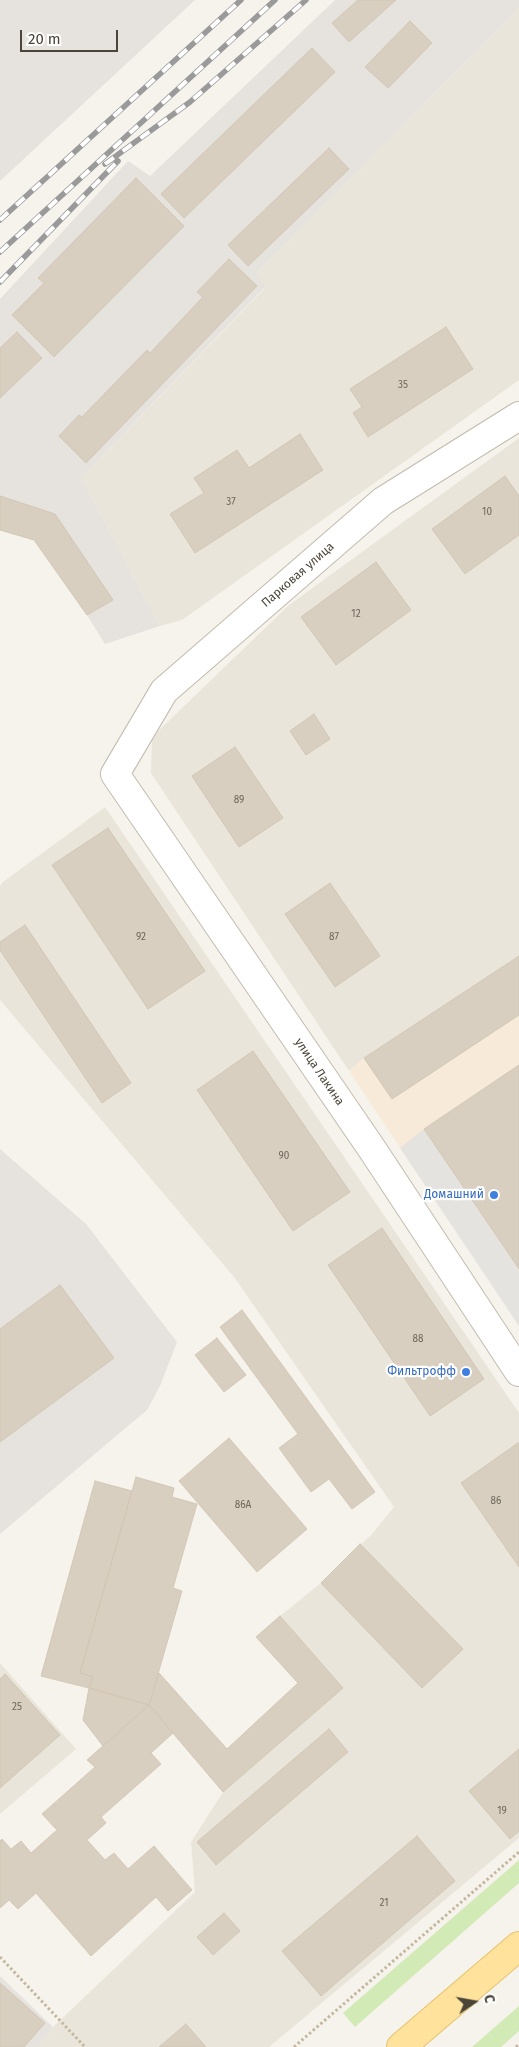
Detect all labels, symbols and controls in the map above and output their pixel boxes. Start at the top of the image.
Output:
scale bar [22,20,120,52]
text: 20 m [28,30,61,48]
house number: 35 [398,379,408,391]
house number: 37 [226,496,236,508]
house number: 10 [482,506,492,518]
street label: Парковая улица [259,540,337,610]
house number: 12 [351,608,361,620]
house number: 89 [234,794,244,806]
house number: 92 [136,931,146,943]
house number: 87 [329,931,339,943]
street label: улица Лакина [291,1036,347,1108]
house number: 90 [279,1150,289,1162]
place label: Домашний [424,1188,484,1202]
marker: Домашний [488,1189,500,1201]
house number: 88 [412,1333,424,1345]
place label: Фильтрофф [387,1365,456,1379]
marker: Фильтрофф [460,1366,472,1378]
house number: 86 [491,1495,501,1507]
house number: 86А [235,1499,251,1511]
house number: 25 [12,1701,22,1713]
house number: 19 [497,1805,507,1817]
house number: 21 [379,1897,389,1909]
north arrow [449,1977,499,2027]
text: С [480,1993,498,2004]

